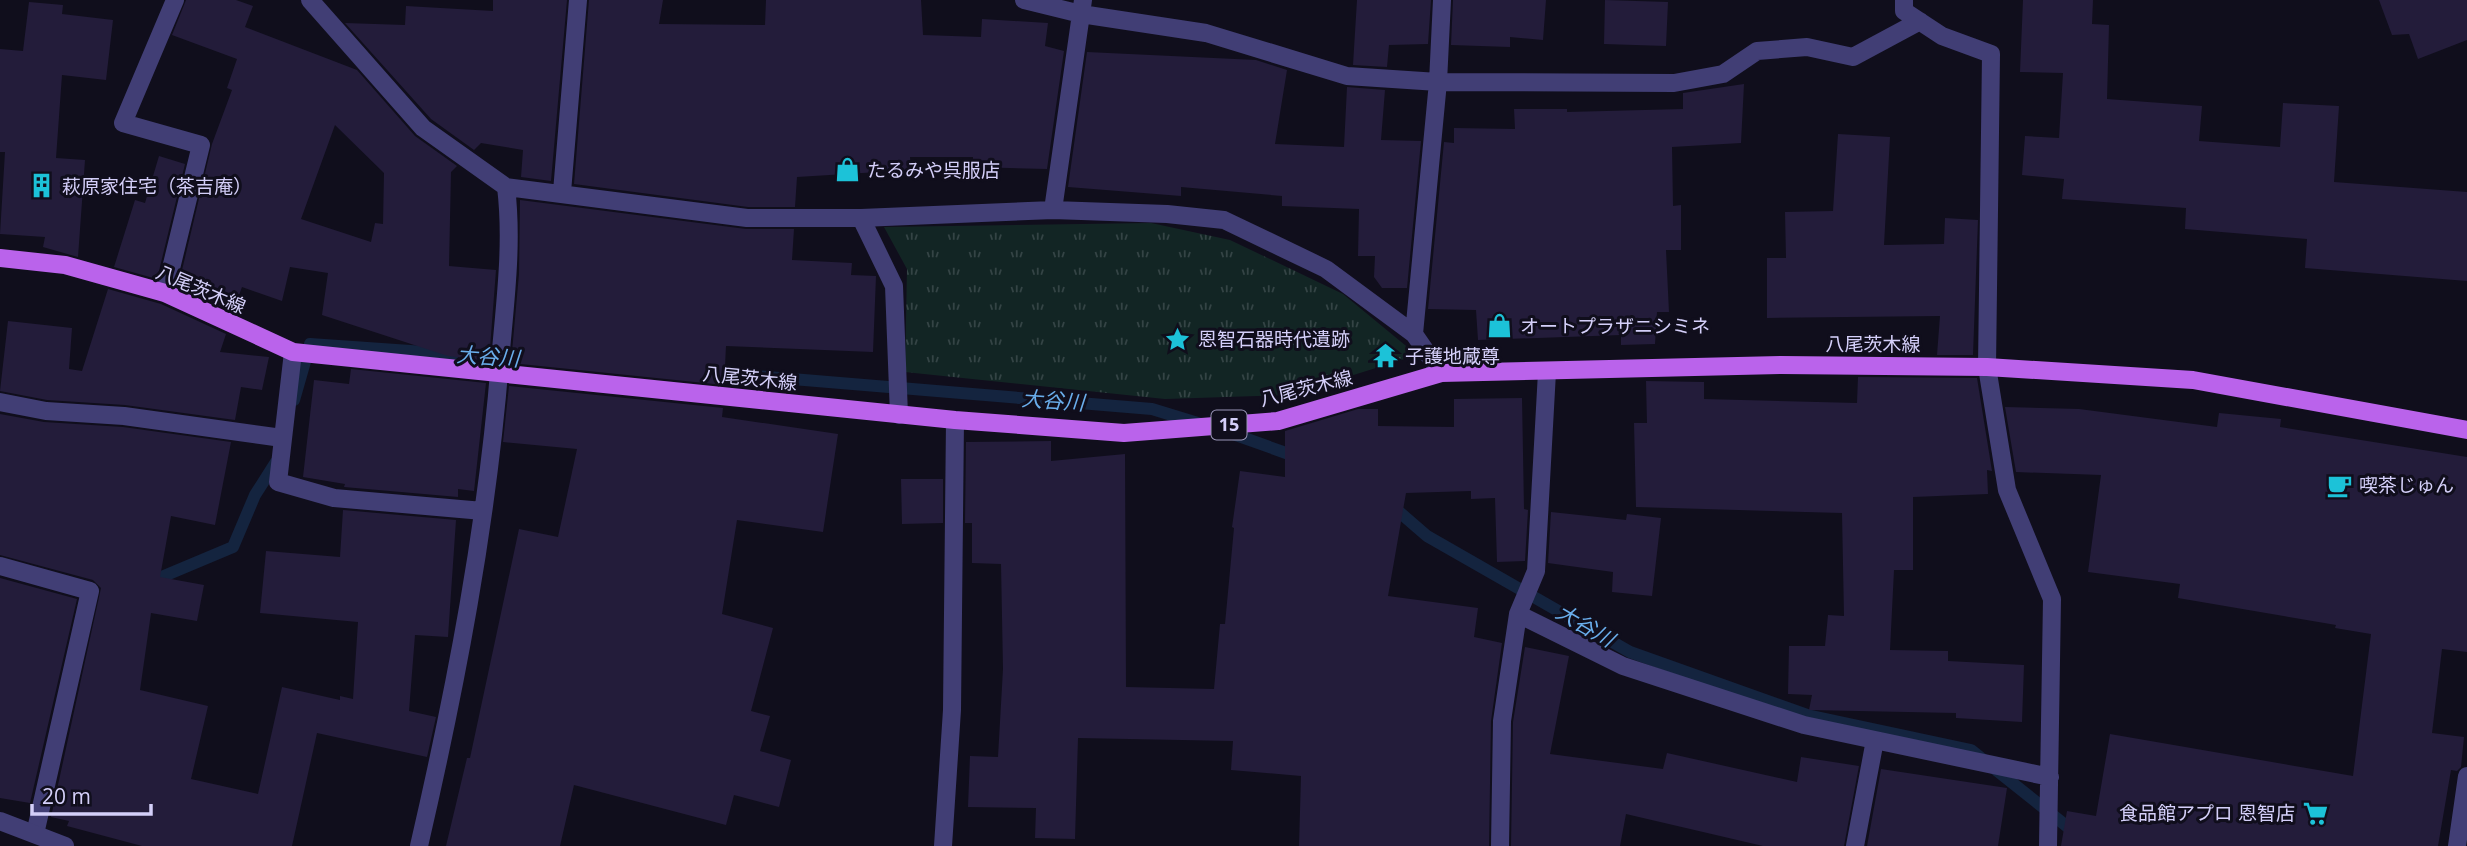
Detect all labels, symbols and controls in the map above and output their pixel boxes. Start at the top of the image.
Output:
shop icon: たるみや呉服店 [833,156,861,184]
place label: たるみや呉服店 [867,157,1000,183]
building icon: 萩原家住宅（茶吉庵） [28,172,56,200]
place label: 萩原家住宅（茶吉庵） [62,173,252,199]
street label: 八尾茨木線 [152,258,250,320]
shop icon: オートプラザニシミネ [1486,312,1514,340]
place label: オートプラザニシミネ [1520,313,1710,339]
place icon: 恩智石器時代遺跡 [1164,325,1192,353]
place label: 恩智石器時代遺跡 [1198,326,1350,352]
street label: 八尾茨木線 [1825,331,1921,357]
water label: 大谷川 [456,340,522,372]
temple icon: 子護地蔵尊 [1371,342,1399,370]
place label: 子護地蔵尊 [1405,343,1500,369]
street label: 八尾茨木線 [701,360,799,396]
street label: 八尾茨木線 [1257,364,1355,412]
water label: 大谷川 [1021,384,1087,416]
road number: 15 [1212,410,1246,440]
cafe icon: 喫茶じゅん [2325,471,2353,499]
place label: 喫茶じゅん [2359,472,2454,498]
water label: 大谷川 [1551,597,1622,654]
scale bar [32,772,150,816]
text: 20 m [42,782,91,810]
supermarket icon: 食品館アプロ 恩智店 [2301,799,2329,827]
place label: 食品館アプロ 恩智店 [2119,800,2295,826]

